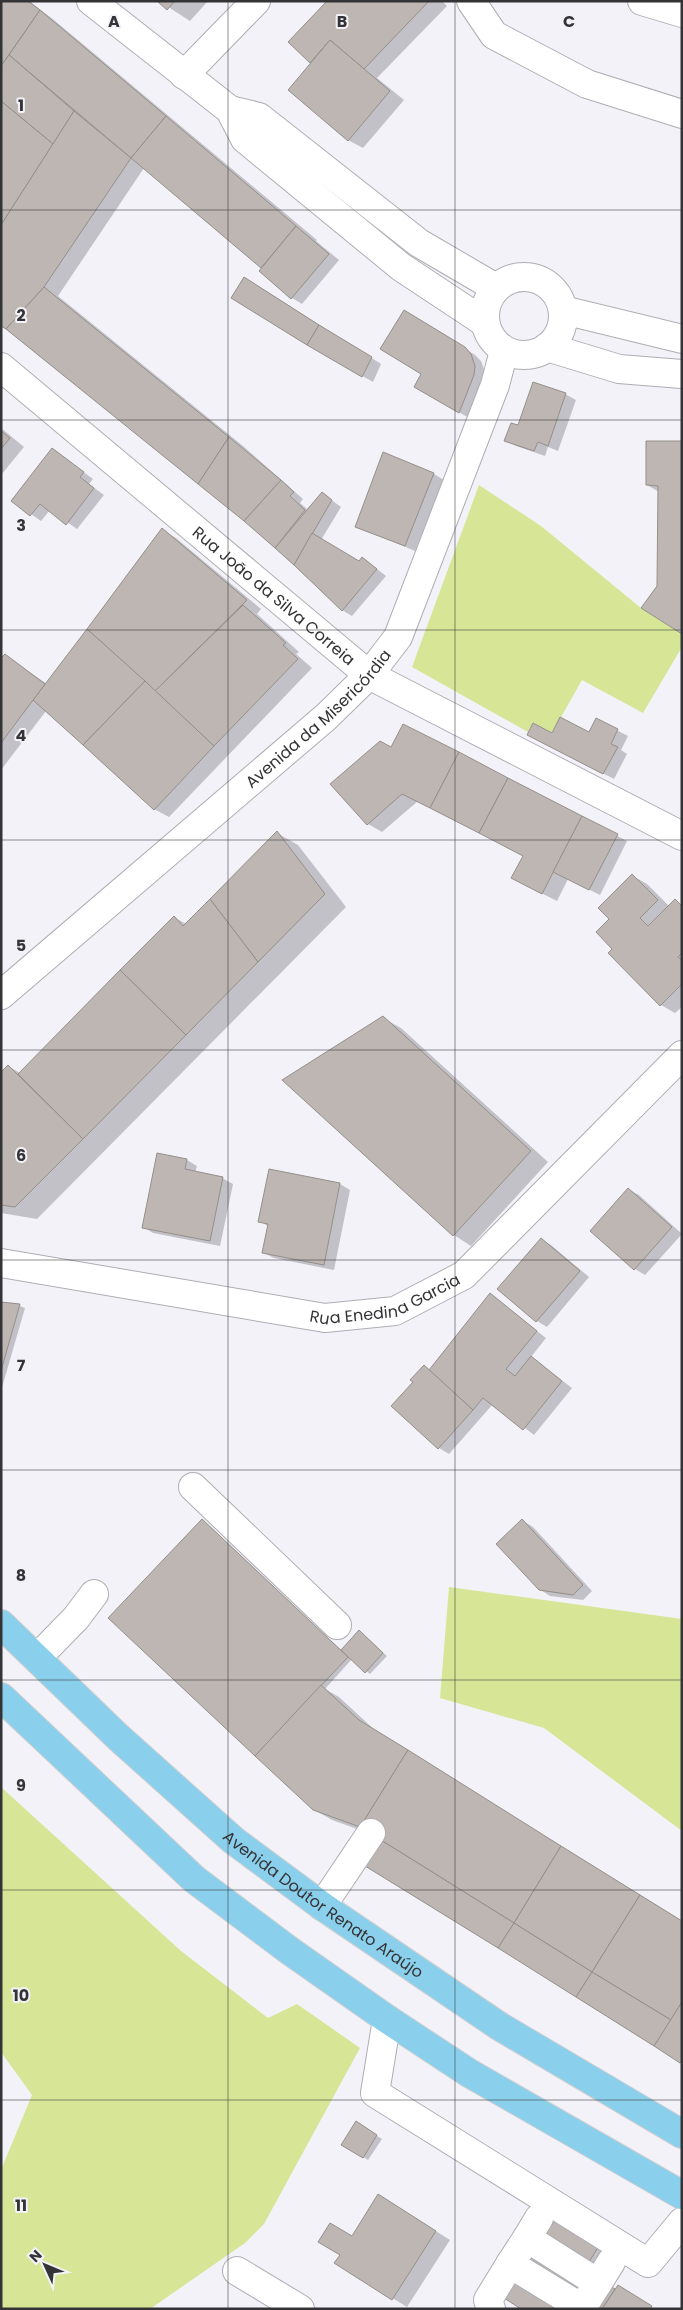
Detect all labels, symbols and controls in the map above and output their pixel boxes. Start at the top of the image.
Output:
text: A [108,10,120,33]
text: B [337,10,347,33]
text: C [563,10,575,33]
text: 1 [18,94,24,117]
text: 2 [16,304,26,327]
text: 3 [16,514,26,537]
street label: Rua João da Silva Correia [188,521,360,670]
street label: Avenida da Misericórdia [240,644,396,793]
text: 4 [16,724,27,747]
text: 5 [16,934,26,957]
text: 6 [16,1144,26,1167]
street label: Rua Enedina Garcia [308,1268,464,1330]
text: 7 [17,1354,26,1377]
text: 8 [16,1564,26,1587]
text: 9 [16,1774,26,1797]
street label: Avenida Doutor Renato Araújo [218,1825,428,1983]
text: 10 [13,1984,29,2007]
text: 11 [15,2194,27,2217]
north arrow [20,2240,70,2290]
text: N [25,2245,46,2267]

